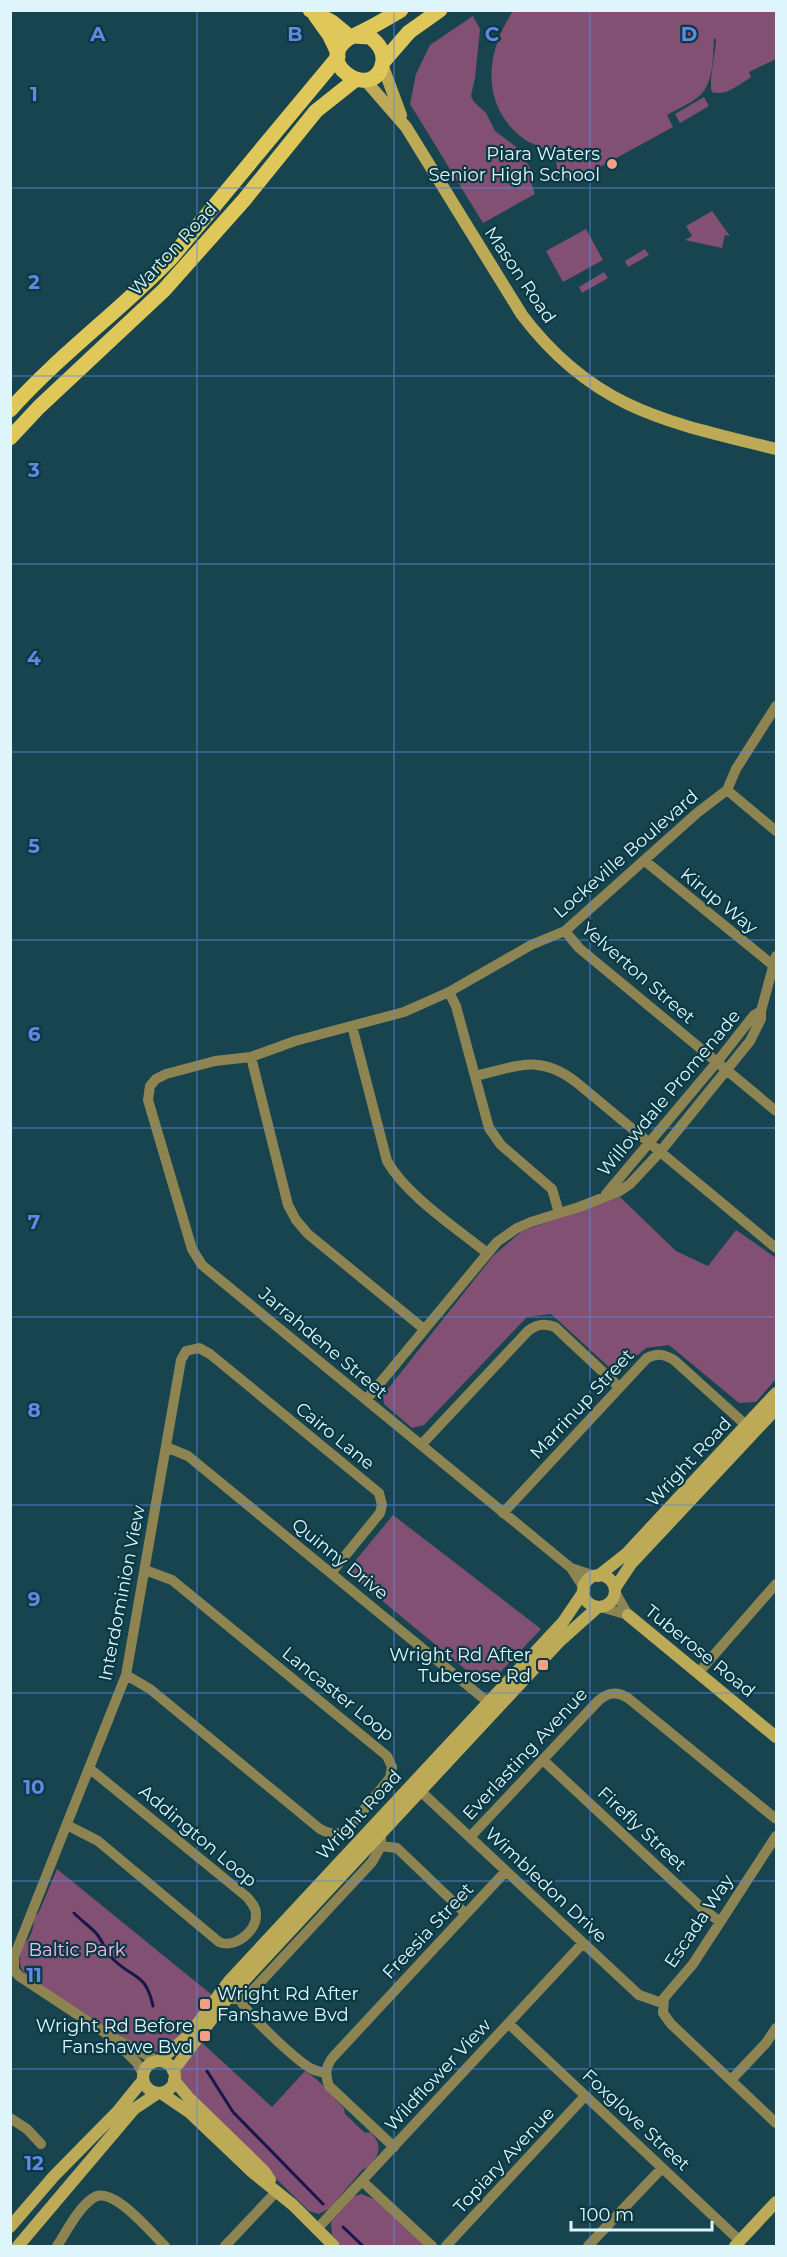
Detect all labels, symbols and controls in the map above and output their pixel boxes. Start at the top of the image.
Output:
text: A [89,22,106,46]
text: B [287,22,303,46]
text: C [485,22,500,46]
text: D [681,22,697,46]
text: 1 [30,82,38,106]
place label: Piara Waters Senior High School [428,143,600,186]
marker: Piara Waters Senior High School [605,157,619,171]
street label: Warton Road [124,198,222,300]
street label: Mason Road [480,222,560,328]
text: 2 [28,270,40,294]
text: 3 [27,458,40,482]
text: 4 [27,646,41,670]
street label: Lockeville Boulevard [549,785,703,923]
text: 5 [28,834,40,858]
street label: Kirup Way [676,863,762,939]
street label: Yelverton Street [577,918,699,1028]
street label: Willowdale Promenade [593,1005,745,1181]
text: 6 [28,1022,41,1046]
text: 7 [28,1210,40,1234]
street label: Jarrahdene Street [253,1282,392,1403]
street label: Marrinup Street [525,1344,639,1464]
street label: Cairo Lane [291,1397,379,1475]
text: 8 [27,1398,41,1422]
street label: Wright Road [642,1412,736,1512]
street label: Interdominion View [94,1503,150,1683]
street label: Quinny Drive [287,1513,393,1605]
text: 9 [28,1587,40,1611]
street label: Tuberose Road [641,1600,759,1702]
street label: Lancaster Loop [277,1642,399,1746]
place label: Wright Rd After Tuberose Rd [389,1644,531,1687]
marker: Wright Rd After Tuberose Rd [536,1658,550,1672]
street label: Everlasting Avenue [458,1683,592,1825]
street label: Wright Road [312,1765,406,1865]
text: 10 [23,1775,45,1799]
street label: Addington Loop [135,1780,261,1892]
street label: Firefly Street [593,1782,691,1876]
street label: Wimbledon Drive [480,1823,612,1947]
street label: Escada Way [660,1870,738,1972]
street label: Freesia Street [378,1878,478,1984]
park label: Baltic Park [29,1939,126,1961]
text: 11 [26,1963,42,1987]
place label: Wright Rd After Fanshawe Bvd [217,1983,359,2026]
marker: Wright Rd After Fanshawe Bvd [198,1997,212,2011]
street label: Wildflower View [380,2014,496,2136]
place label: Wright Rd Before Fanshawe Bvd [36,2015,193,2058]
marker: Wright Rd Before Fanshawe Bvd [198,2029,212,2043]
street label: Foxglove Street [578,2065,694,2175]
street label: Topiary Avenue [449,2102,559,2218]
text: 12 [24,2151,44,2175]
scale bar [571,2194,712,2232]
text: 100 m [580,2204,634,2226]

